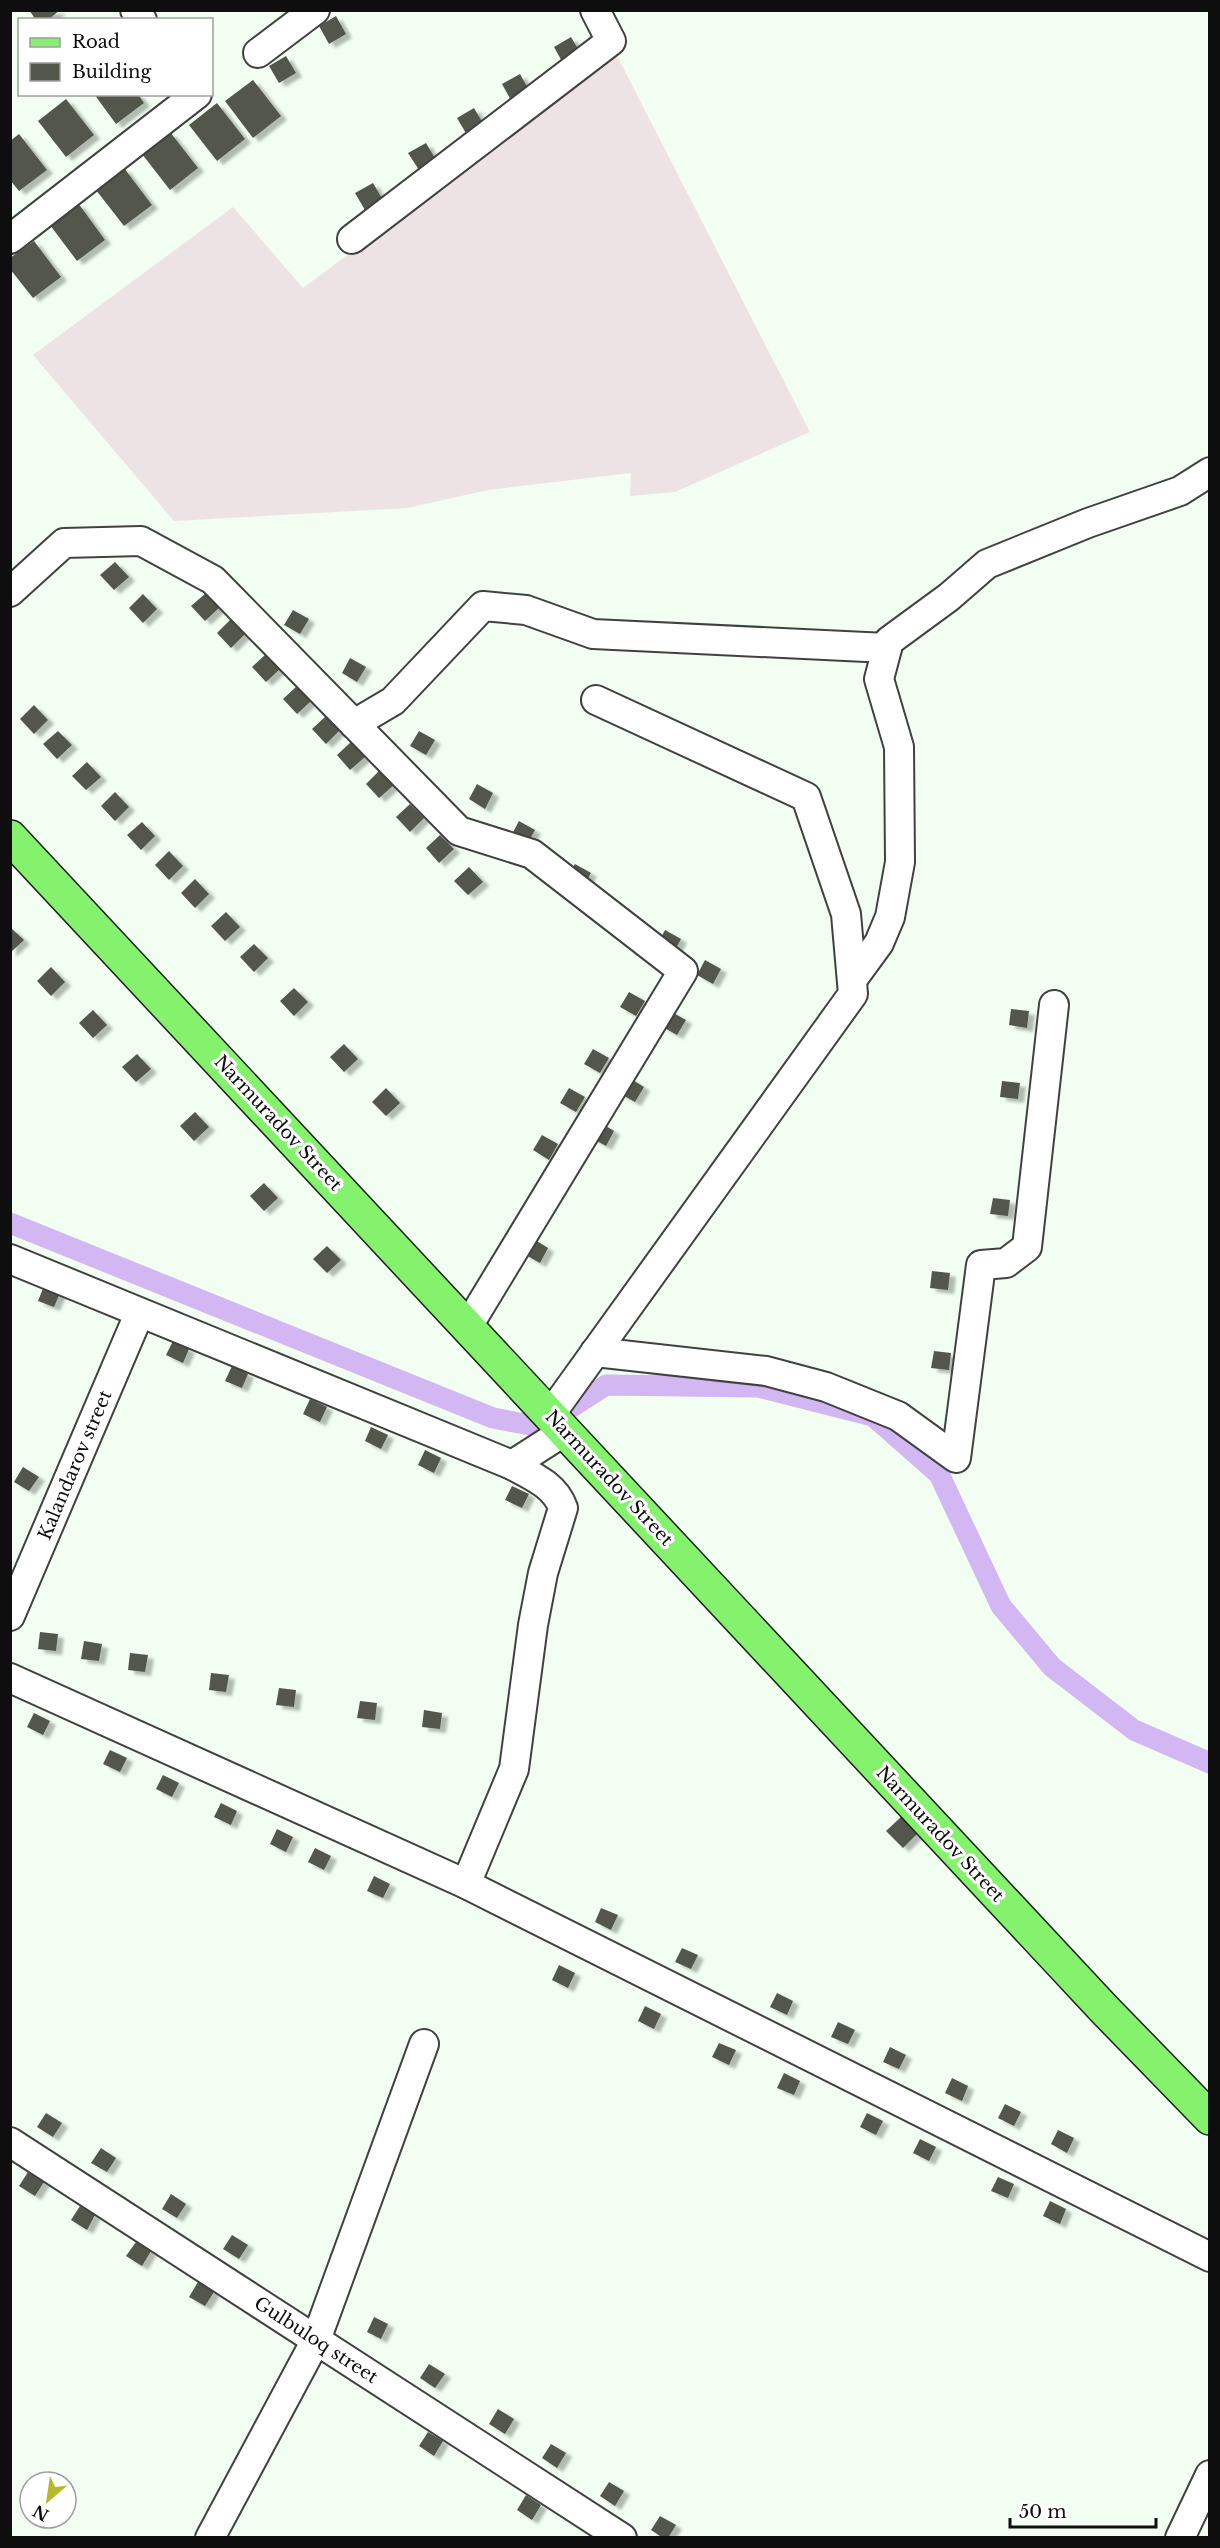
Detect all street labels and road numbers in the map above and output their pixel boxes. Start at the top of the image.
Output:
street label: Narmuradov Street [209,1051,347,1196]
street label: Kalandarov street [34,1387,117,1543]
street label: Narmuradov Street [540,1406,678,1551]
street label: Narmuradov Street [871,1762,1009,1907]
street label: Gulbuloq street [250,2292,382,2388]

